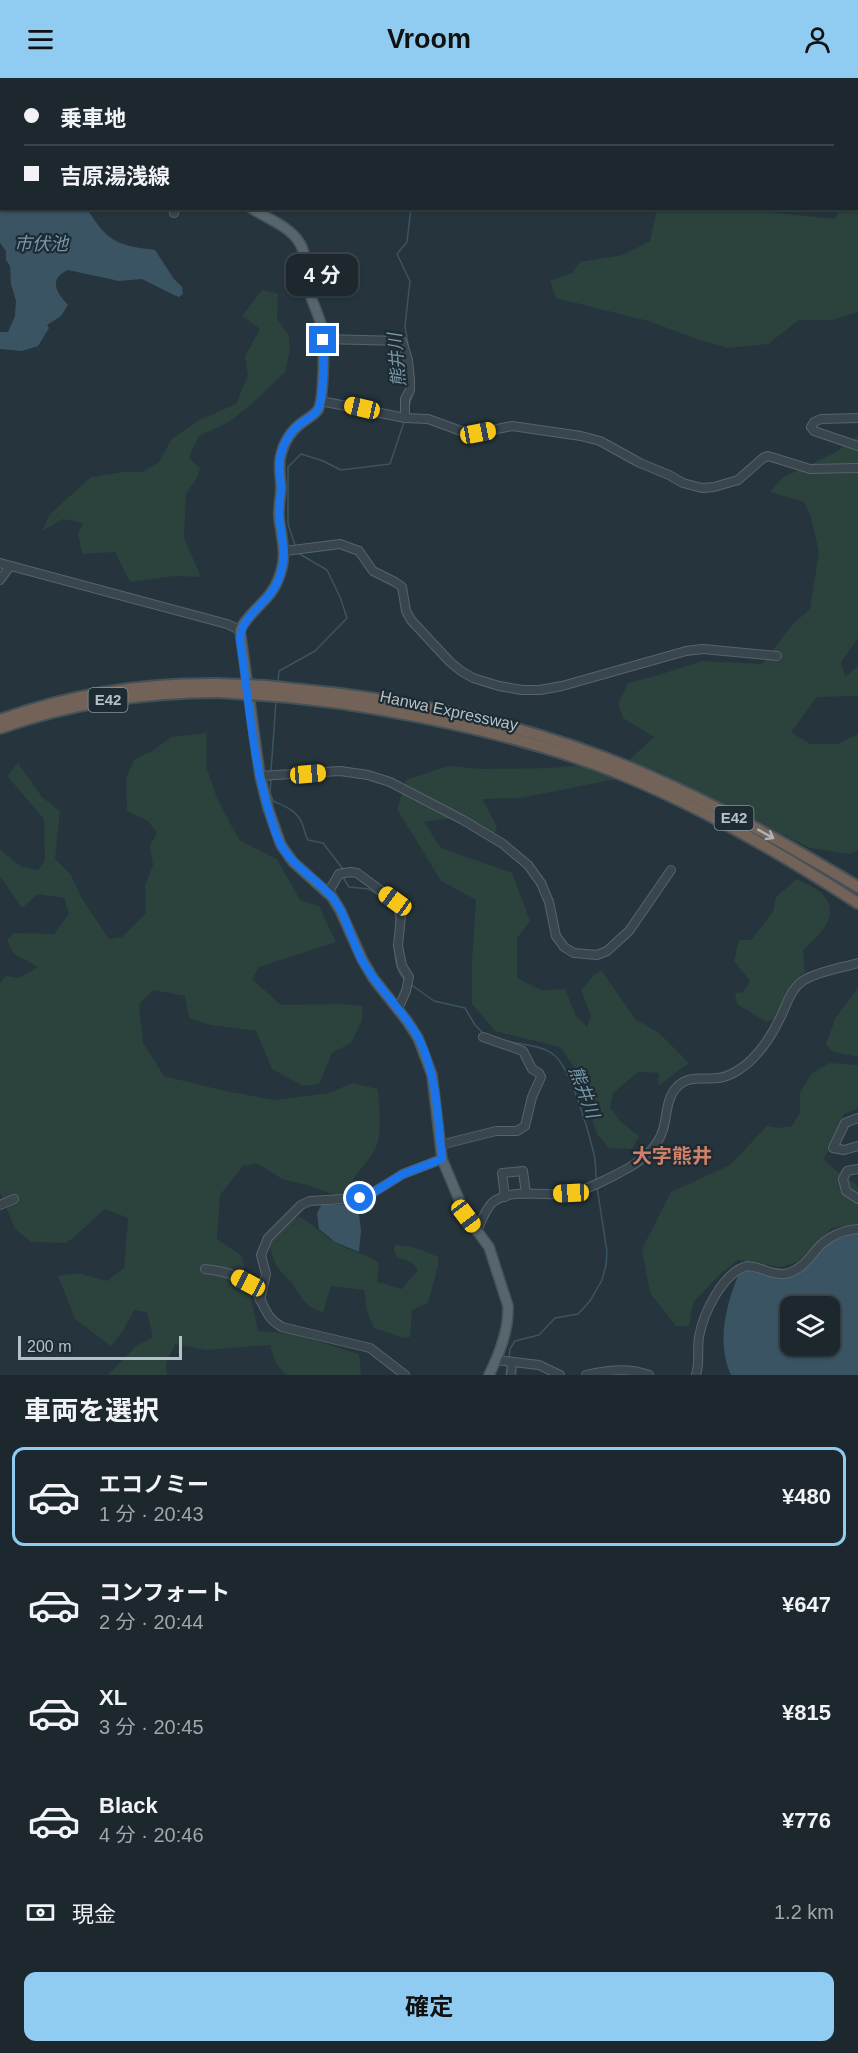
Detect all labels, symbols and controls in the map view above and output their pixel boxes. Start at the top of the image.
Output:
icon: menu [24,23,57,56]
icon: person [801,23,834,56]
text: Vroom [387,24,471,54]
text: 乗車地 [60,106,126,131]
text: 吉原湯浅線 [60,164,170,189]
water label: 市伏池 [14,234,70,254]
callout: 4 分 [287,253,359,295]
text: 4 分 [304,264,340,286]
route end [309,326,336,353]
water label: 熊井川 [385,330,409,388]
car [342,395,382,421]
car [459,421,497,445]
road number: E42 [88,688,128,712]
street label: Hanwa Expressway [378,688,519,733]
car [289,763,327,785]
road number: E42 [714,806,754,830]
one-way arrow [757,828,774,840]
car [375,883,415,919]
water label: 熊井川 [565,1063,604,1123]
district label: 大字熊井 [632,1145,712,1167]
car [553,1183,589,1203]
route start [346,1184,373,1211]
car [448,1196,484,1236]
car [228,1267,268,1299]
map controls [780,1296,840,1356]
button: layers [780,1296,840,1356]
scale bar [18,1333,182,1360]
text: 200 m [27,1338,71,1355]
text: 車両を選択 [24,1396,159,1426]
icon: car [27,1470,81,1524]
text: エコノミー [99,1472,209,1497]
text: ¥480 [782,1484,831,1509]
text: 1 分 · 20:43 [99,1503,204,1525]
icon: car [27,1578,81,1632]
text: コンフォート [99,1580,230,1605]
text: ¥647 [782,1592,831,1617]
text: 2 分 · 20:44 [99,1611,204,1633]
text: XL [99,1685,127,1710]
icon: car [27,1686,81,1740]
text: ¥815 [782,1700,831,1725]
text: 3 分 · 20:45 [99,1716,204,1738]
text: Black [99,1793,158,1818]
icon: car [27,1794,81,1848]
text: ¥776 [782,1808,831,1833]
text: 4 分 · 20:46 [99,1824,204,1846]
icon: cash [24,1896,57,1929]
text: 1.2 km [774,1901,834,1923]
text: 現金 [72,1902,116,1927]
button: 確定 [24,1972,834,2041]

